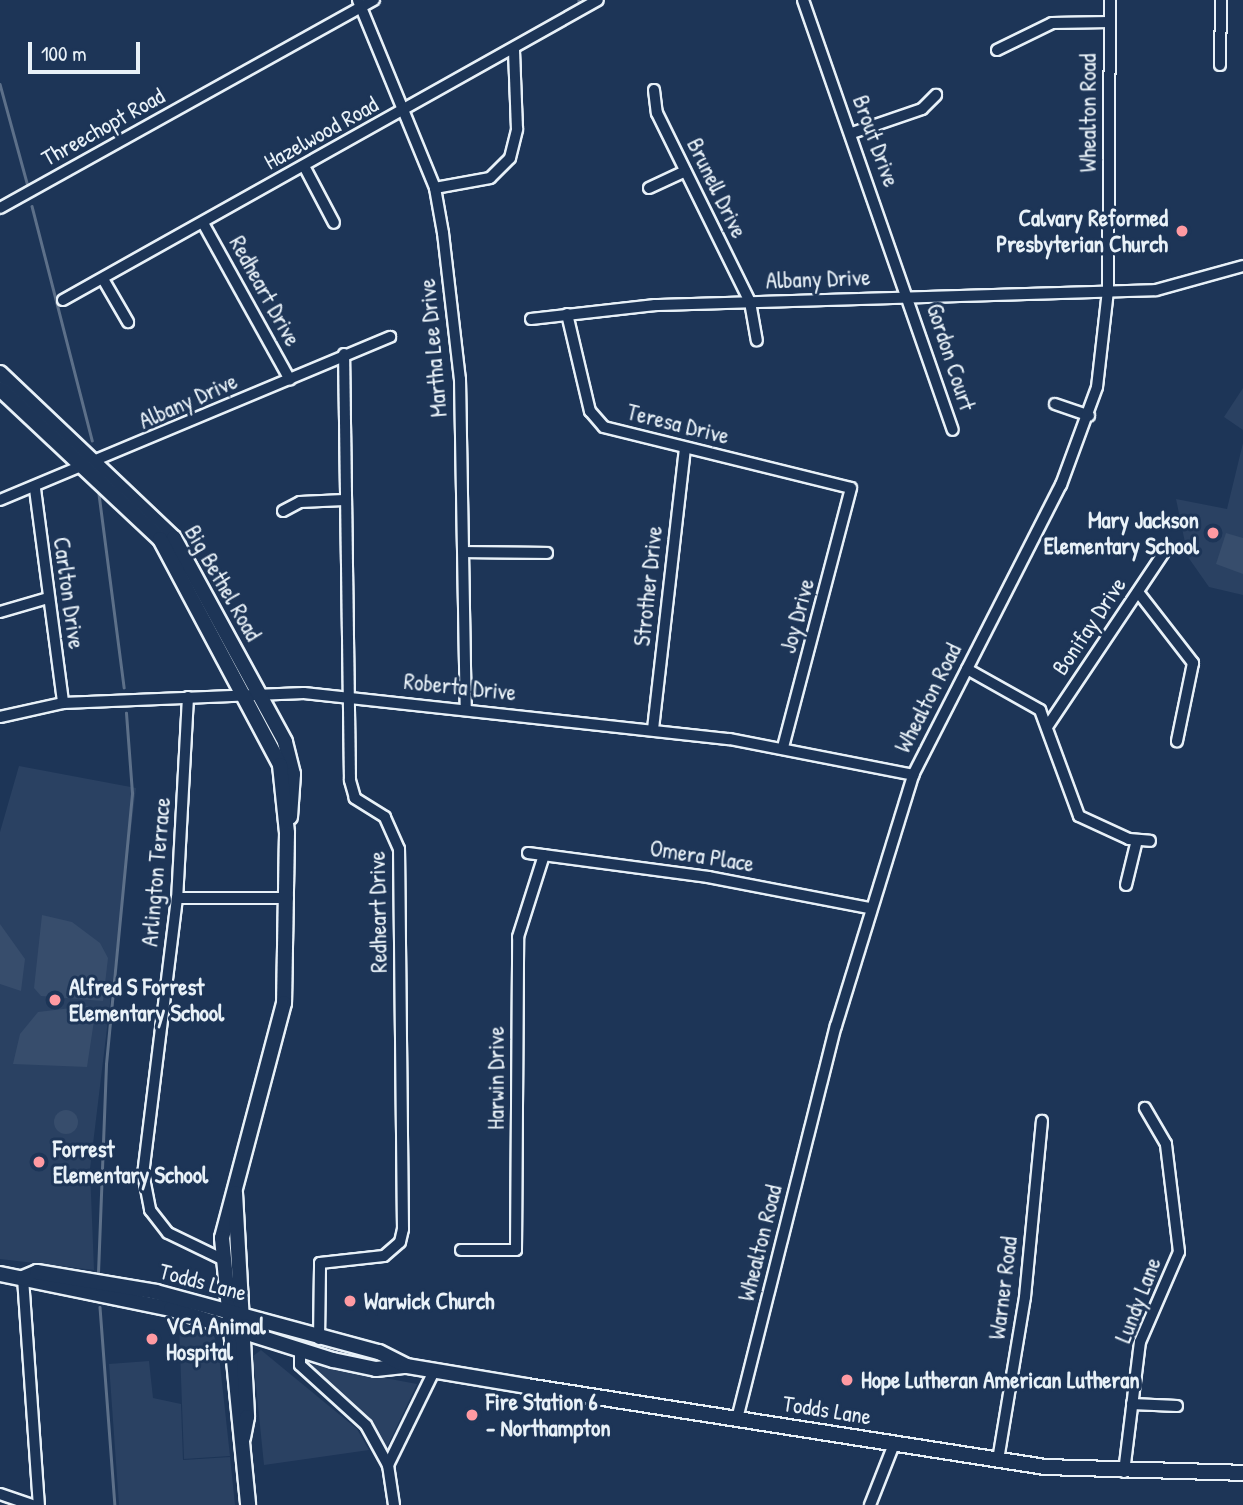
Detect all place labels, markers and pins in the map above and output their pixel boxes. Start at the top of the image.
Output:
place label: Calvary Reformed Presbyterian Church [996,204,1168,258]
marker: Calvary Reformed Presbyterian Church [1174,223,1190,239]
place label: Mary Jackson Elementary School [1044,506,1199,560]
marker: Mary Jackson Elementary School [1205,525,1221,541]
place label: Alfred S Forrest Elementary School [69,973,224,1027]
marker: Alfred S Forrest Elementary School [47,992,63,1008]
place label: Forrest Elementary School [53,1135,208,1189]
marker: Forrest Elementary School [31,1154,47,1170]
place label: Warwick Church [364,1287,495,1315]
marker: Warwick Church [342,1293,358,1309]
place label: VCA Animal Hospital [166,1312,266,1366]
marker: VCA Animal Hospital [144,1331,160,1347]
place label: Hope Lutheran American Lutheran [861,1366,1140,1394]
marker: Hope Lutheran American Lutheran [839,1372,855,1388]
place label: Fire Station 6 - Northampton [486,1388,611,1442]
marker: Fire Station 6 - Northampton [464,1407,480,1423]

